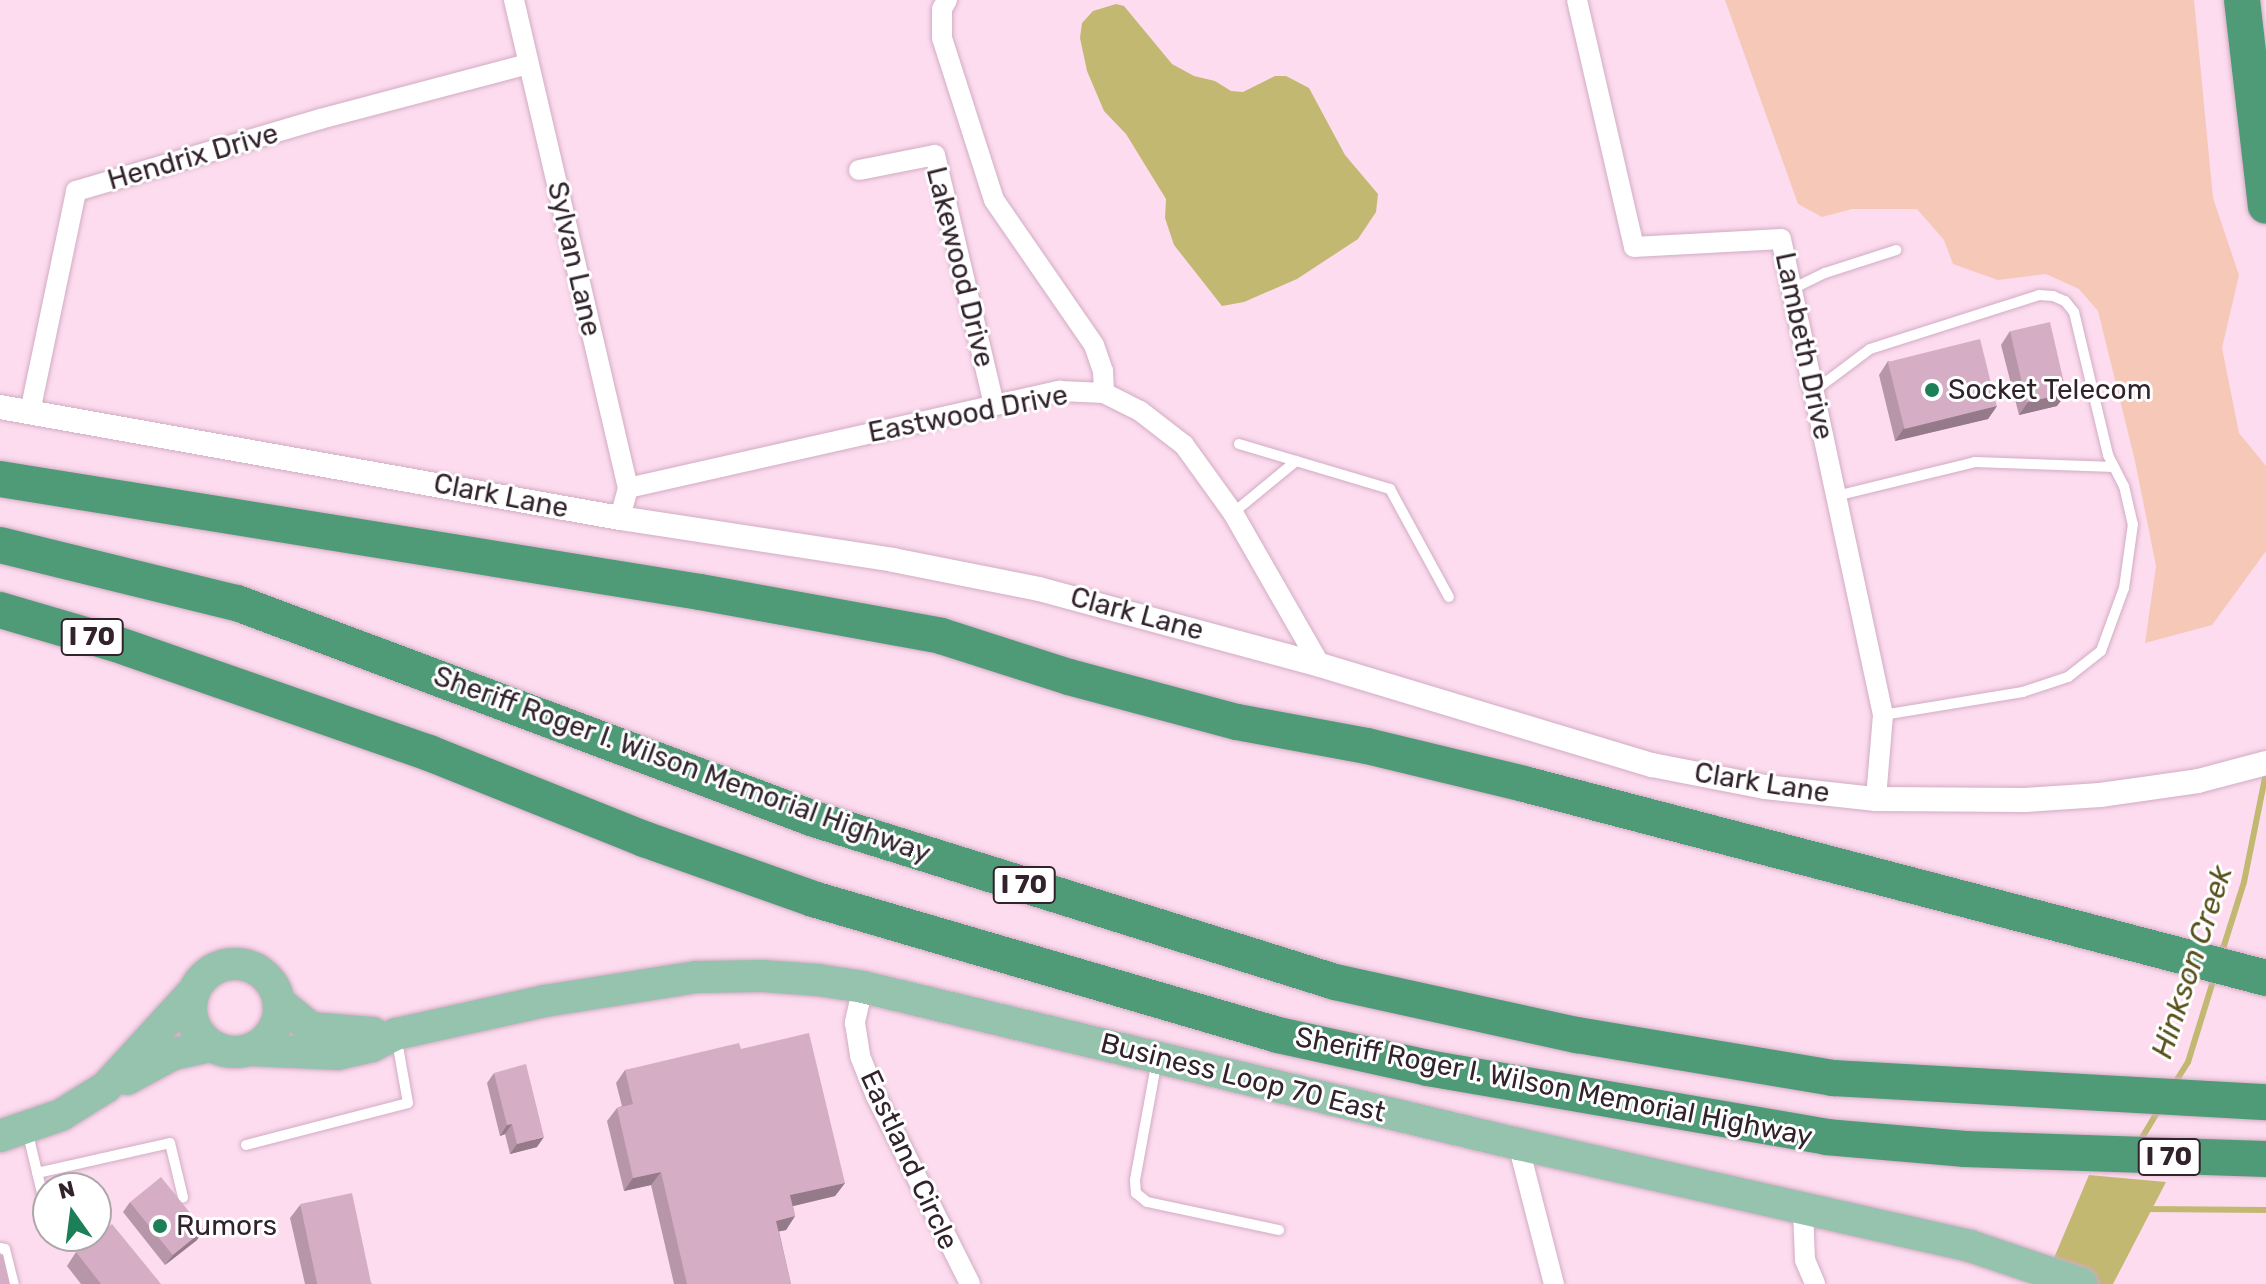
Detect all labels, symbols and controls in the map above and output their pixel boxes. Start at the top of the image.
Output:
street label: Hendrix Drive [104,117,282,197]
street label: Lakewood Drive [919,163,1001,371]
street label: Sylvan Lane [540,178,608,340]
street label: Lambeth Drive [1768,249,1840,443]
place label: Socket Telecom [1948,373,2152,407]
street label: Eastwood Drive [865,378,1071,450]
marker: Socket Telecom [1923,381,1941,399]
street label: Clark Lane [431,466,571,526]
street label: Clark Lane [1067,580,1207,648]
road number: I 70 [60,615,124,659]
street label: Sheriff Roger I. Wilson Memorial Highway [428,659,936,871]
street label: Clark Lane [1692,756,1832,810]
water label: Hinkson Creek [2144,861,2240,1063]
road number: I 70 [992,863,1056,907]
street label: Sheriff Roger I. Wilson Memorial Highway [1292,1020,1816,1154]
street label: Business Loop 70 East [1097,1026,1389,1130]
street label: Eastland Circle [853,1065,965,1255]
road number: I 70 [2137,1135,2201,1179]
north arrow [32,1172,112,1252]
text: N [56,1175,77,1205]
place label: Rumors [176,1209,277,1243]
marker: Rumors [151,1217,169,1235]

